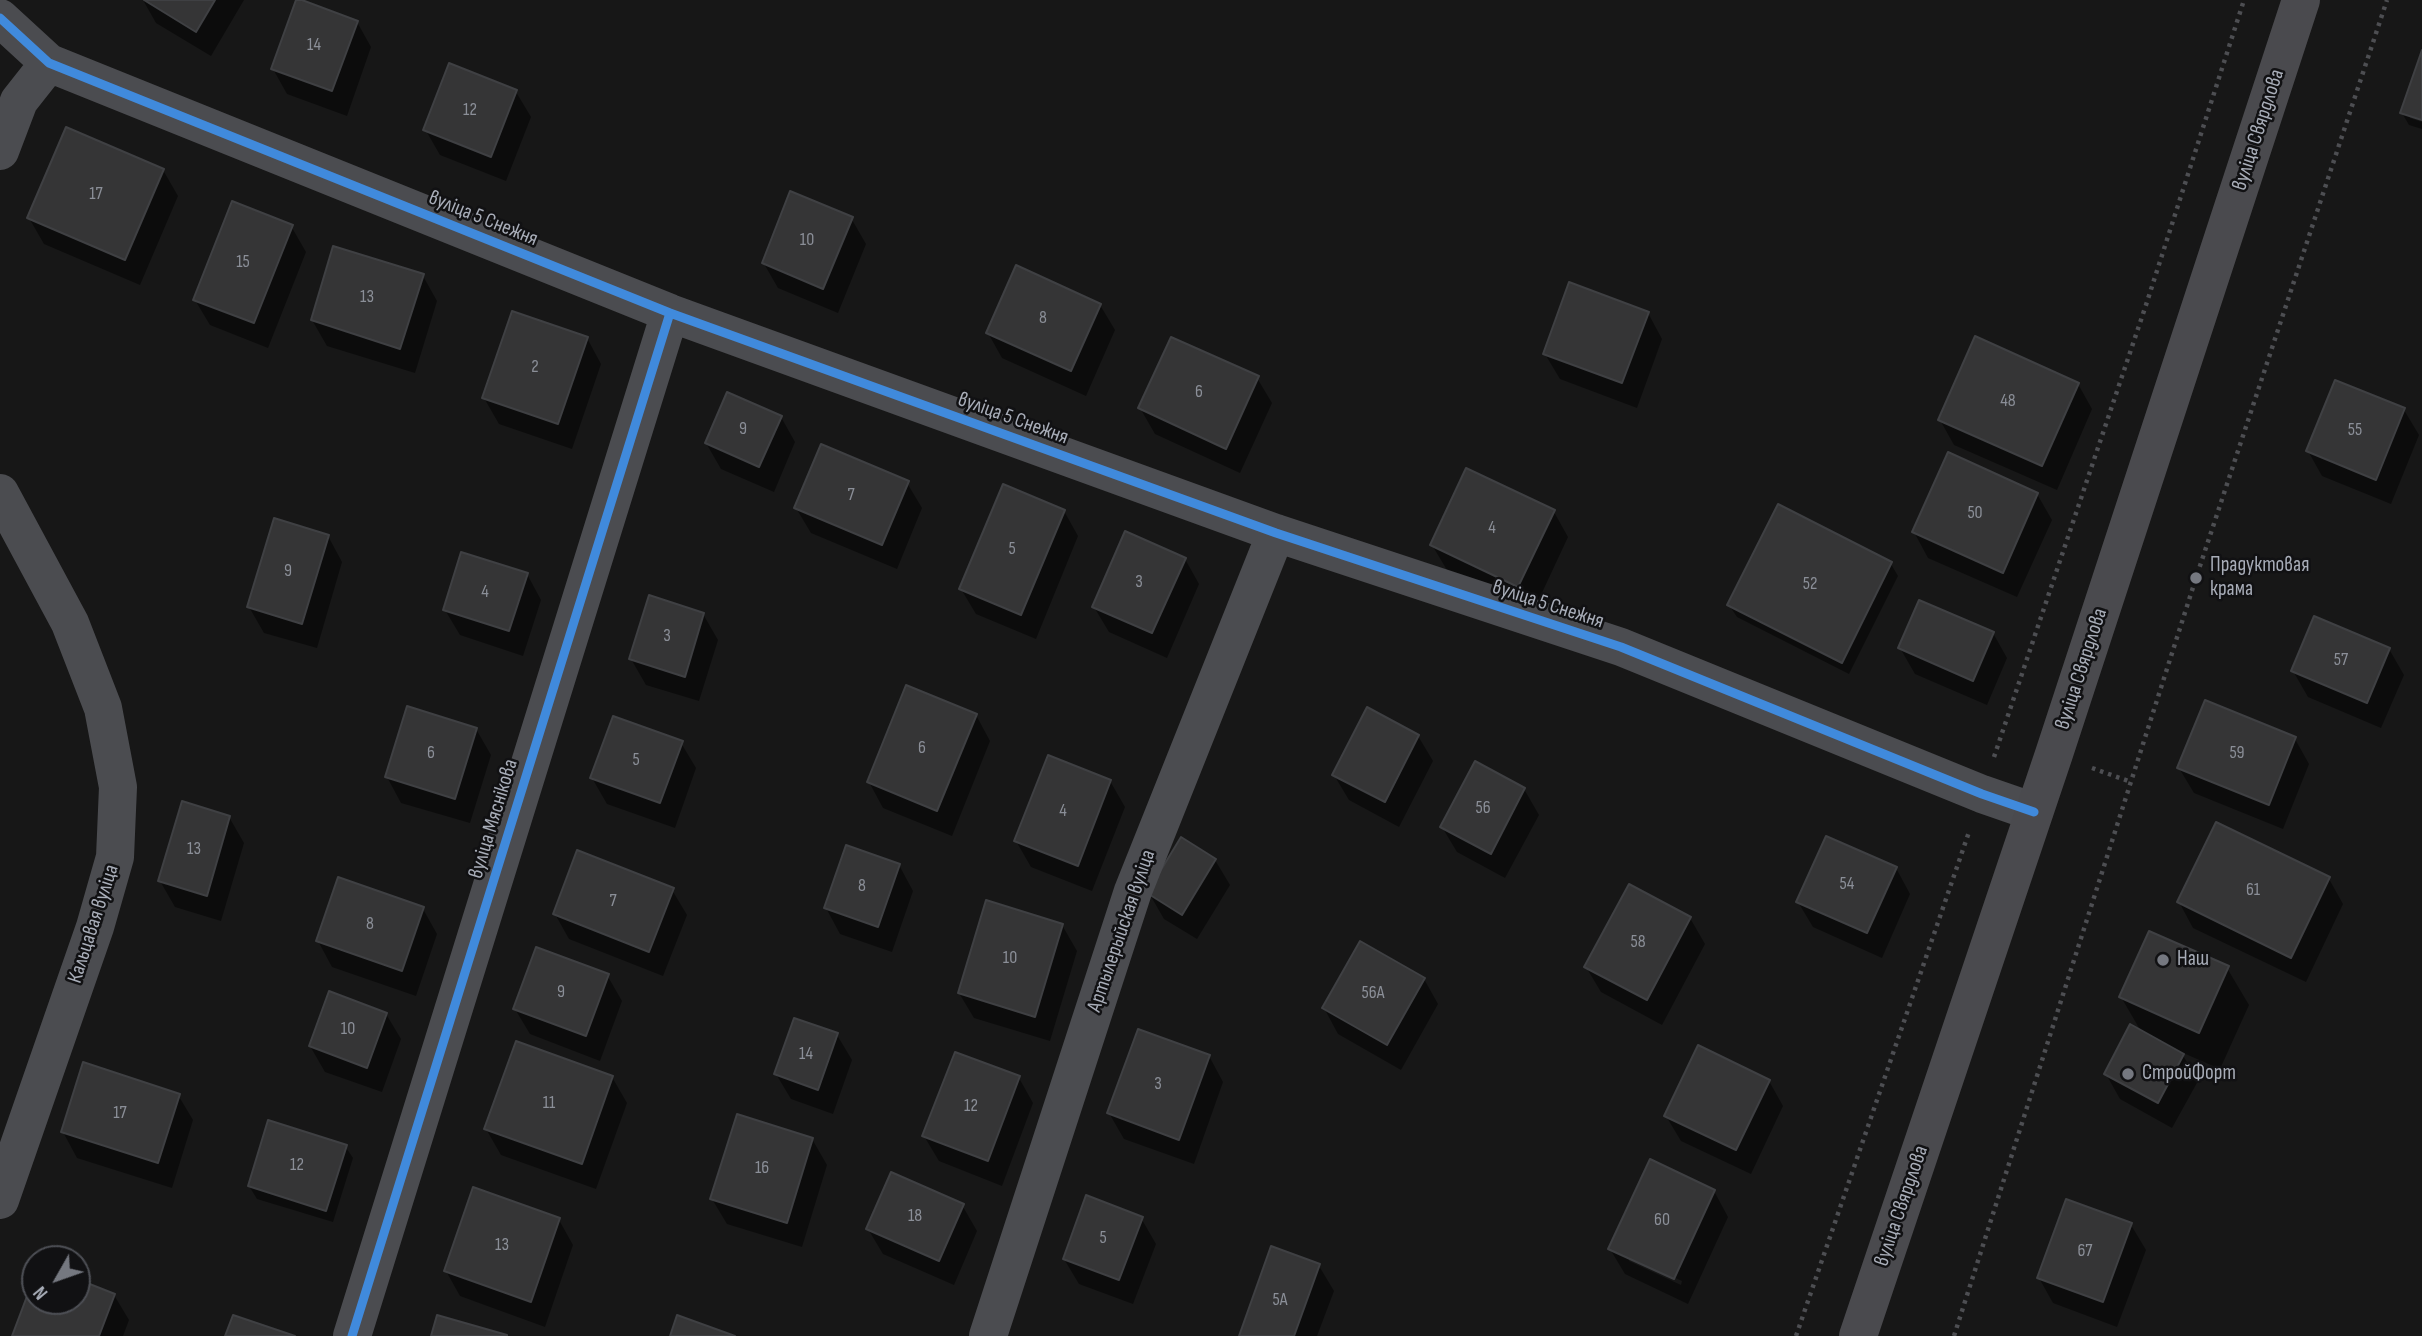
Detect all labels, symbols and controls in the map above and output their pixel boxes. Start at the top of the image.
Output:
house number: 14 [307,34,321,56]
street label: вуліца Свярдлова [2228,66,2290,194]
house number: 12 [463,99,477,121]
house number: 17 [89,183,103,205]
street label: вуліца 5 Снежня [425,186,541,252]
house number: 10 [800,229,814,251]
house number: 15 [236,251,250,273]
house number: 13 [360,286,374,308]
house number: 8 [1039,307,1047,329]
house number: 2 [531,356,539,378]
house number: 6 [1195,381,1203,403]
street label: вуліца 5 Снежня [954,387,1072,451]
house number: 48 [2000,390,2016,412]
house number: 9 [739,418,747,440]
house number: 55 [2348,419,2362,441]
house number: 7 [847,484,855,506]
house number: 50 [1967,502,1983,524]
house number: 4 [1488,517,1496,539]
house number: 5 [1008,538,1016,560]
place label: Прадуктовая крама [2210,553,2309,603]
house number: 9 [284,560,292,582]
marker: Прадуктовая крама [2188,570,2204,586]
house number: 3 [1135,571,1143,593]
house number: 52 [1803,573,1817,595]
street label: вуліца 5 Снежня [1489,575,1607,635]
house number: 4 [481,581,489,603]
street label: вуліца Свярдлова [2051,605,2113,733]
house number: 3 [663,625,671,647]
house number: 57 [2334,649,2348,671]
house number: 6 [918,737,926,759]
house number: 6 [427,742,435,764]
house number: 59 [2229,742,2245,764]
house number: 5 [632,749,640,771]
street label: вуліца Мяснікова [464,756,524,882]
house number: 56 [1475,797,1491,819]
house number: 4 [1059,800,1067,822]
house number: 13 [187,838,201,860]
street label: Артылерыйская вуліца [1082,847,1162,1015]
street label: Кальцавая вуліца [63,862,125,986]
house number: 54 [1840,873,1854,895]
house number: 8 [858,875,866,897]
house number: 61 [2246,879,2260,901]
house number: 7 [609,890,617,912]
house number: 8 [366,913,374,935]
house number: 58 [1630,931,1646,953]
house number: 10 [1003,947,1017,969]
place label: Наш [2177,947,2209,973]
marker: Наш [2155,952,2171,968]
house number: 9 [557,981,565,1003]
house number: 56А [1362,982,1384,1004]
house number: 10 [341,1018,355,1040]
house number: 14 [799,1043,813,1065]
place label: СтройФорт [2142,1061,2236,1087]
marker: СтройФорт [2120,1066,2136,1082]
house number: 3 [1154,1073,1162,1095]
house number: 11 [543,1092,555,1114]
house number: 12 [964,1095,978,1117]
house number: 17 [113,1102,127,1124]
street label: вуліца Свярдлова [1870,1142,1934,1270]
house number: 12 [290,1154,304,1176]
house number: 16 [755,1157,769,1179]
house number: 18 [908,1205,922,1227]
house number: 60 [1654,1209,1670,1231]
house number: 5 [1099,1227,1107,1249]
house number: 13 [495,1234,509,1256]
house number: 67 [2077,1240,2093,1262]
north arrow [21,1245,91,1315]
text: N [29,1281,53,1304]
house number: 5А [1273,1289,1287,1311]

